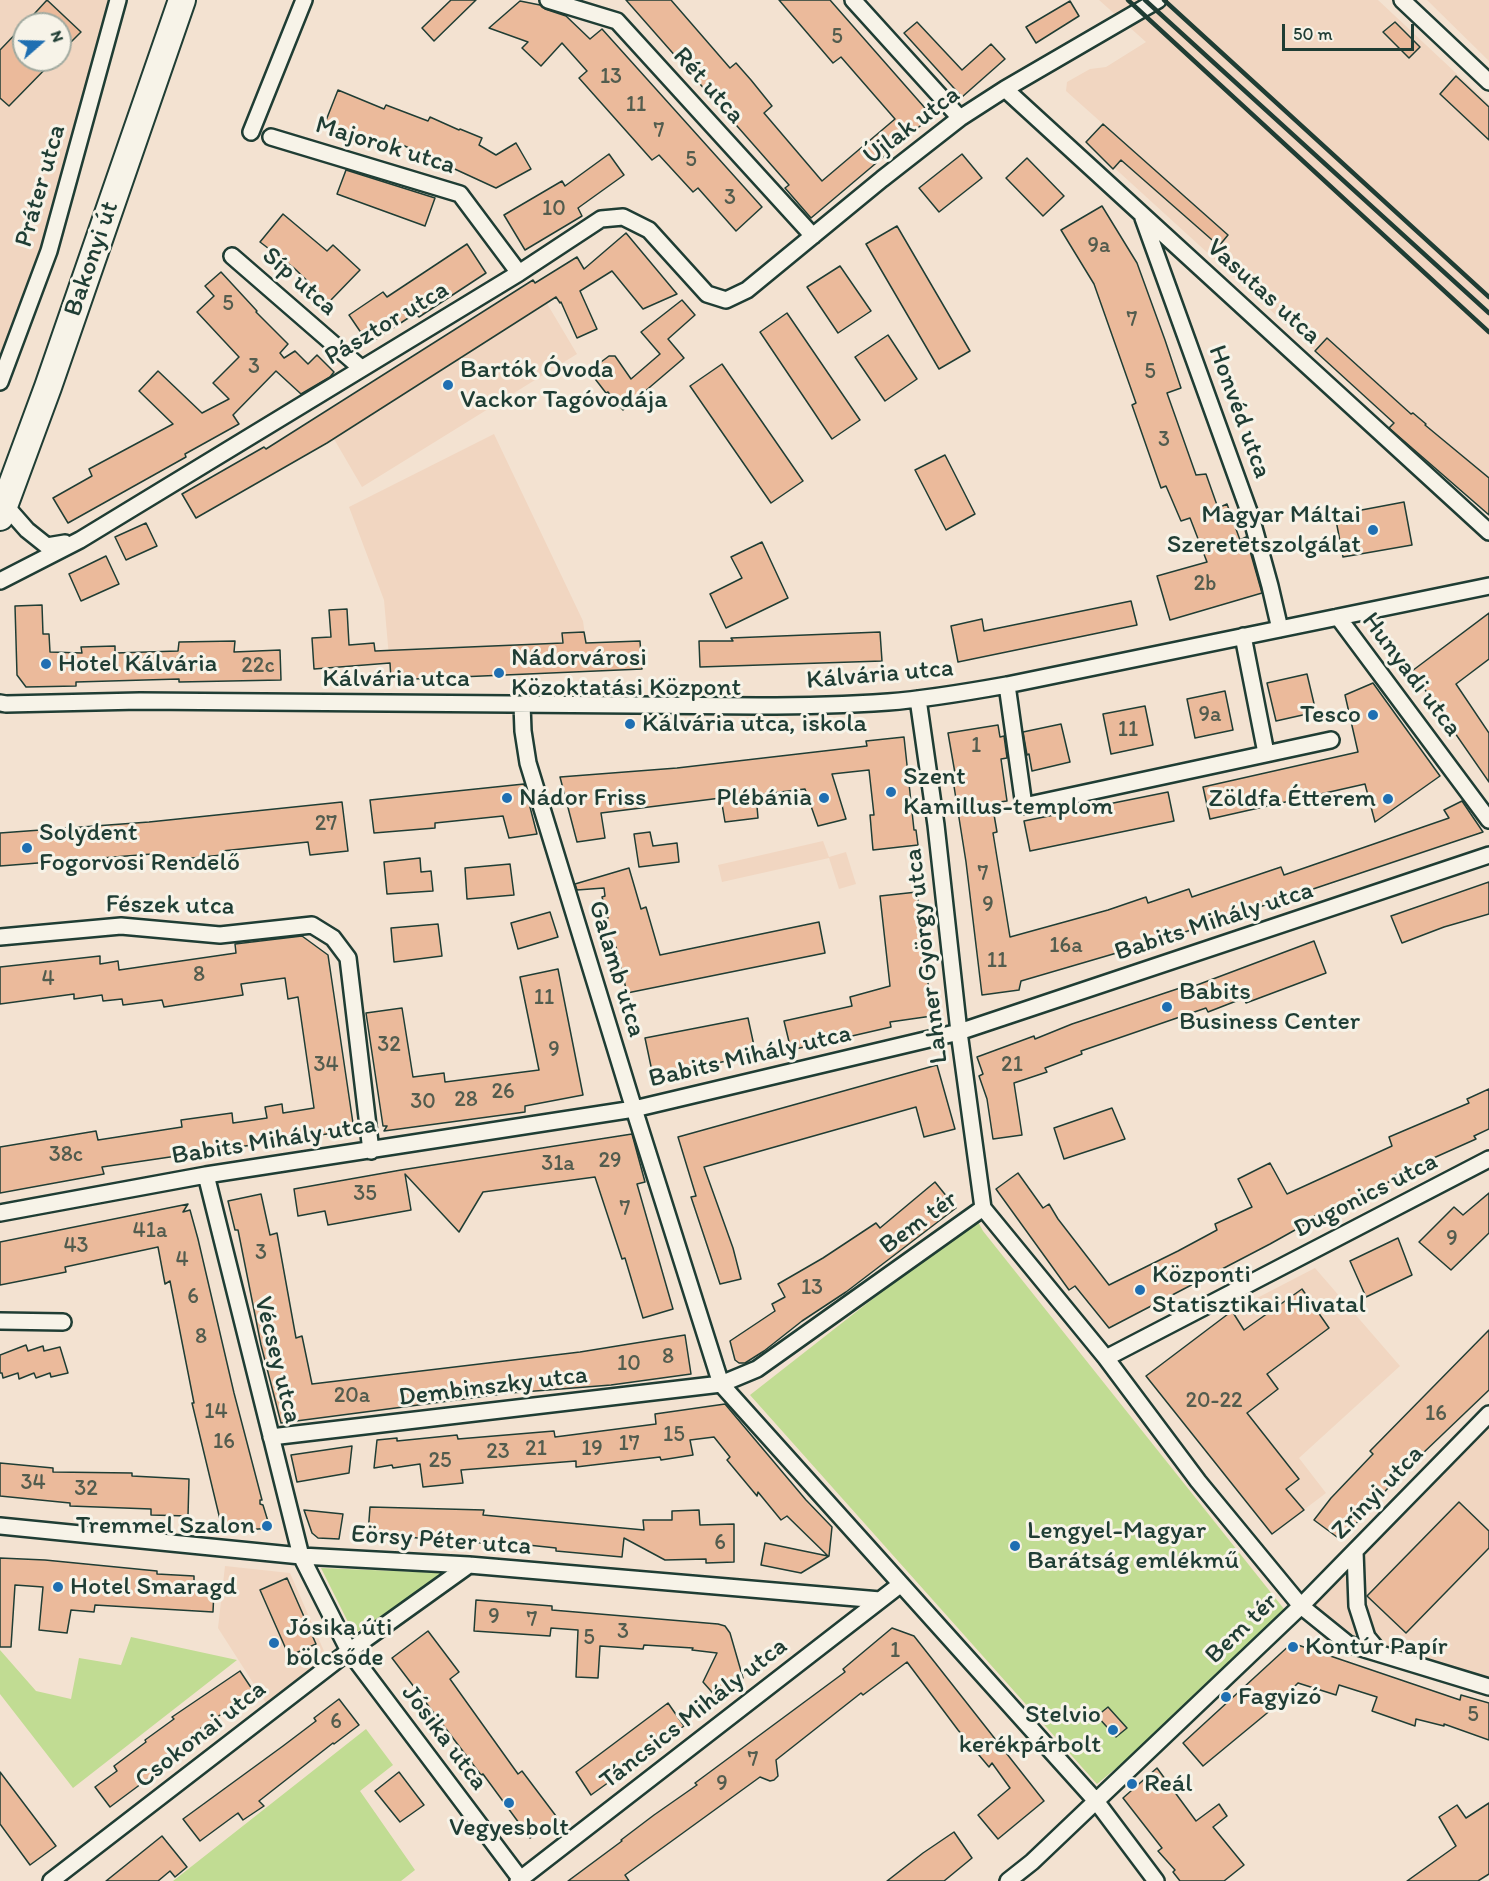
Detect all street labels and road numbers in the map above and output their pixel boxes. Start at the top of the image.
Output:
street label: Rét utca [666,41,750,131]
street label: Újlak utca [858,80,966,172]
street label: Majorok utca [311,110,459,182]
street label: Práter utca [9,121,73,251]
street label: Bakonyi út [58,197,126,321]
street label: Vasutas utca [1199,233,1327,351]
street label: Síp utca [255,241,343,323]
street label: Pásztor utca [319,275,455,373]
street label: Honvéd utca [1201,341,1277,483]
street label: Hunyadi utca [1354,607,1468,743]
street label: Kálvária utca [805,653,955,697]
street label: Kálvária utca [322,663,470,695]
street label: Lahner György utca [898,847,956,1065]
street label: Babits Mihály utca [1111,875,1317,969]
street label: Fészek utca [105,889,235,923]
street label: Galamb utca [581,897,651,1041]
street label: Babits Mihály utca [646,1019,854,1095]
street label: Babits Mihály utca [169,1109,379,1173]
street label: Dugonics utca [1289,1146,1443,1246]
street label: Bem tér [874,1184,964,1262]
street label: Vécsey utca [246,1293,308,1427]
street label: Dembinszky utca [397,1360,589,1414]
street label: Zrínyi utca [1325,1439,1431,1547]
street label: Eörsy Péter utca [350,1519,532,1563]
street label: Bem tér [1199,1587,1285,1671]
street label: Táncsics Mihály utca [594,1631,794,1797]
street label: Csokonai utca [129,1674,273,1796]
street label: Jósika utca [394,1679,494,1797]

